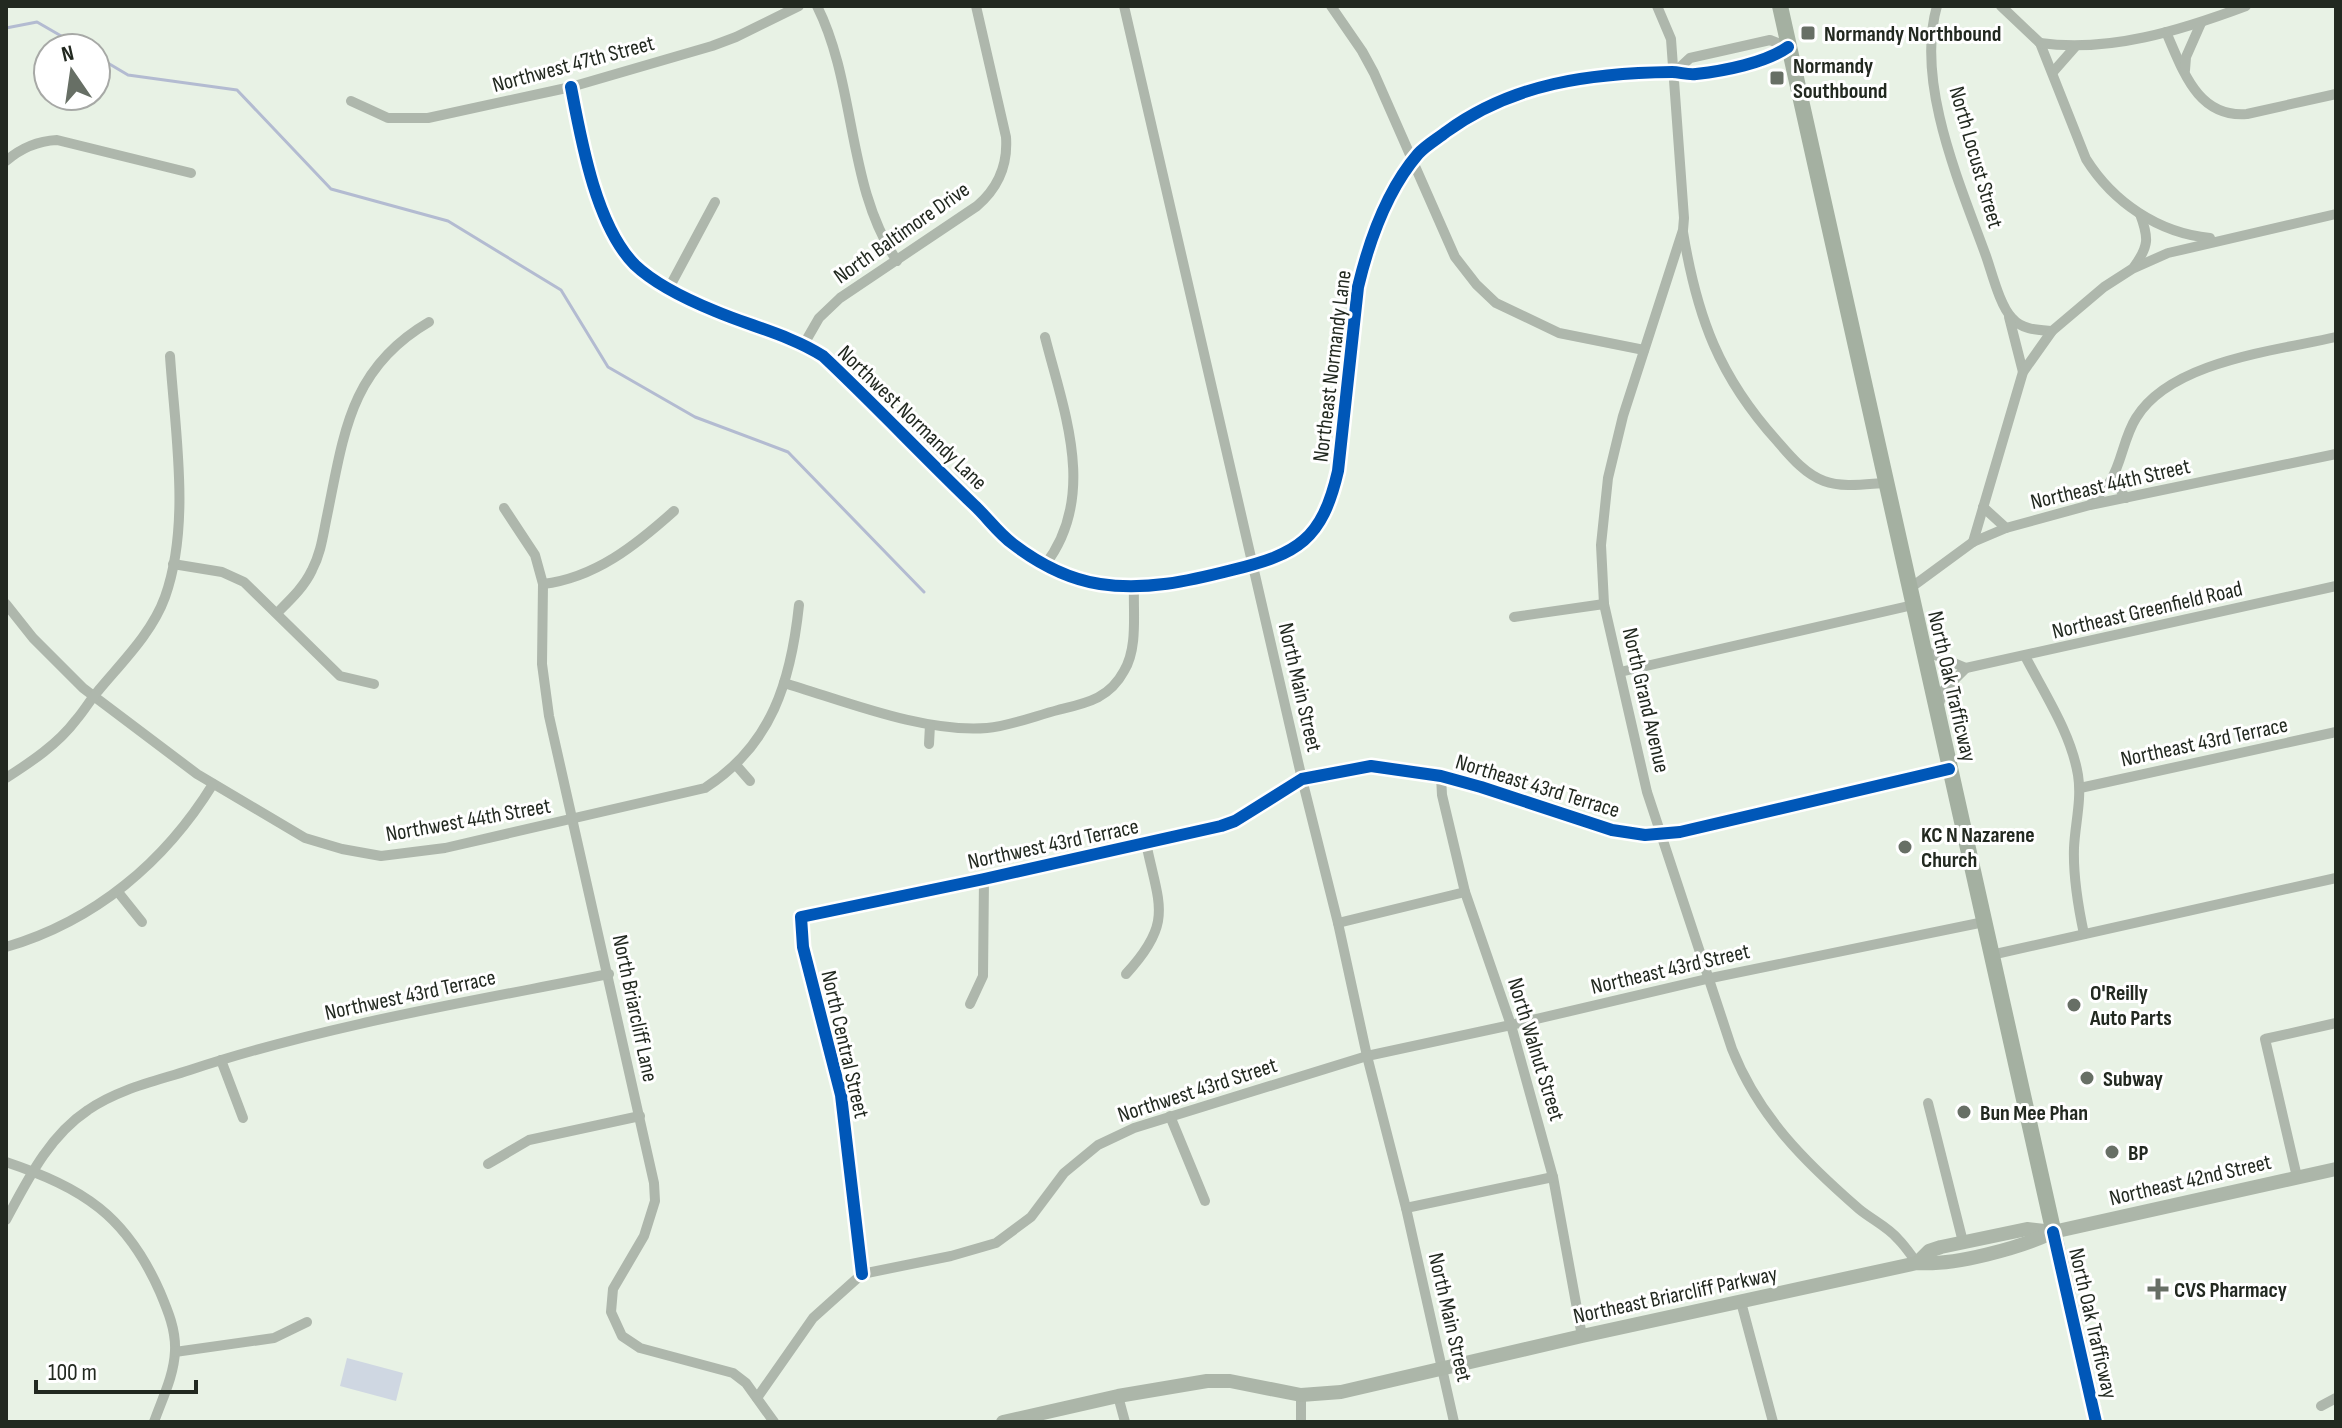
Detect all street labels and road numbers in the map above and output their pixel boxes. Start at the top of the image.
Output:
street label: Northwest 47th Street [490,30,657,99]
street label: North Locust Street [1942,83,2009,232]
street label: North Baltimore Drive [829,176,975,290]
street label: Northeast Normandy Lane [1307,269,1358,464]
street label: Northwest Normandy Lane [832,340,992,496]
street label: Northeast 44th Street [2028,453,2193,516]
street label: Northeast Greenfield Road [2050,575,2245,645]
street label: North Oak Trafficway [1921,608,1982,765]
street label: North Main Street [1272,620,1328,755]
street label: North Grand Avenue [1616,625,1675,775]
street label: Northeast 43rd Terrace [2118,712,2290,773]
street label: Northeast 43rd Terrace [1452,749,1623,824]
street label: Northwest 44th Street [384,793,553,848]
street label: Northwest 43rd Terrace [965,813,1141,876]
street label: North Briarcliff Lane [606,932,663,1084]
street label: Northeast 43rd Street [1588,938,1753,1001]
street label: Northwest 43rd Terrace [322,964,498,1027]
street label: North Central Street [814,968,875,1121]
street label: North Walnut Street [1501,975,1570,1124]
street label: Northwest 43rd Street [1114,1052,1281,1129]
street label: Northeast 42nd Street [2107,1149,2274,1212]
street label: North Oak Trafficway [2062,1245,2123,1402]
street label: North Main Street [1422,1250,1478,1385]
street label: Northeast Briarcliff Parkway [1571,1261,1780,1330]

